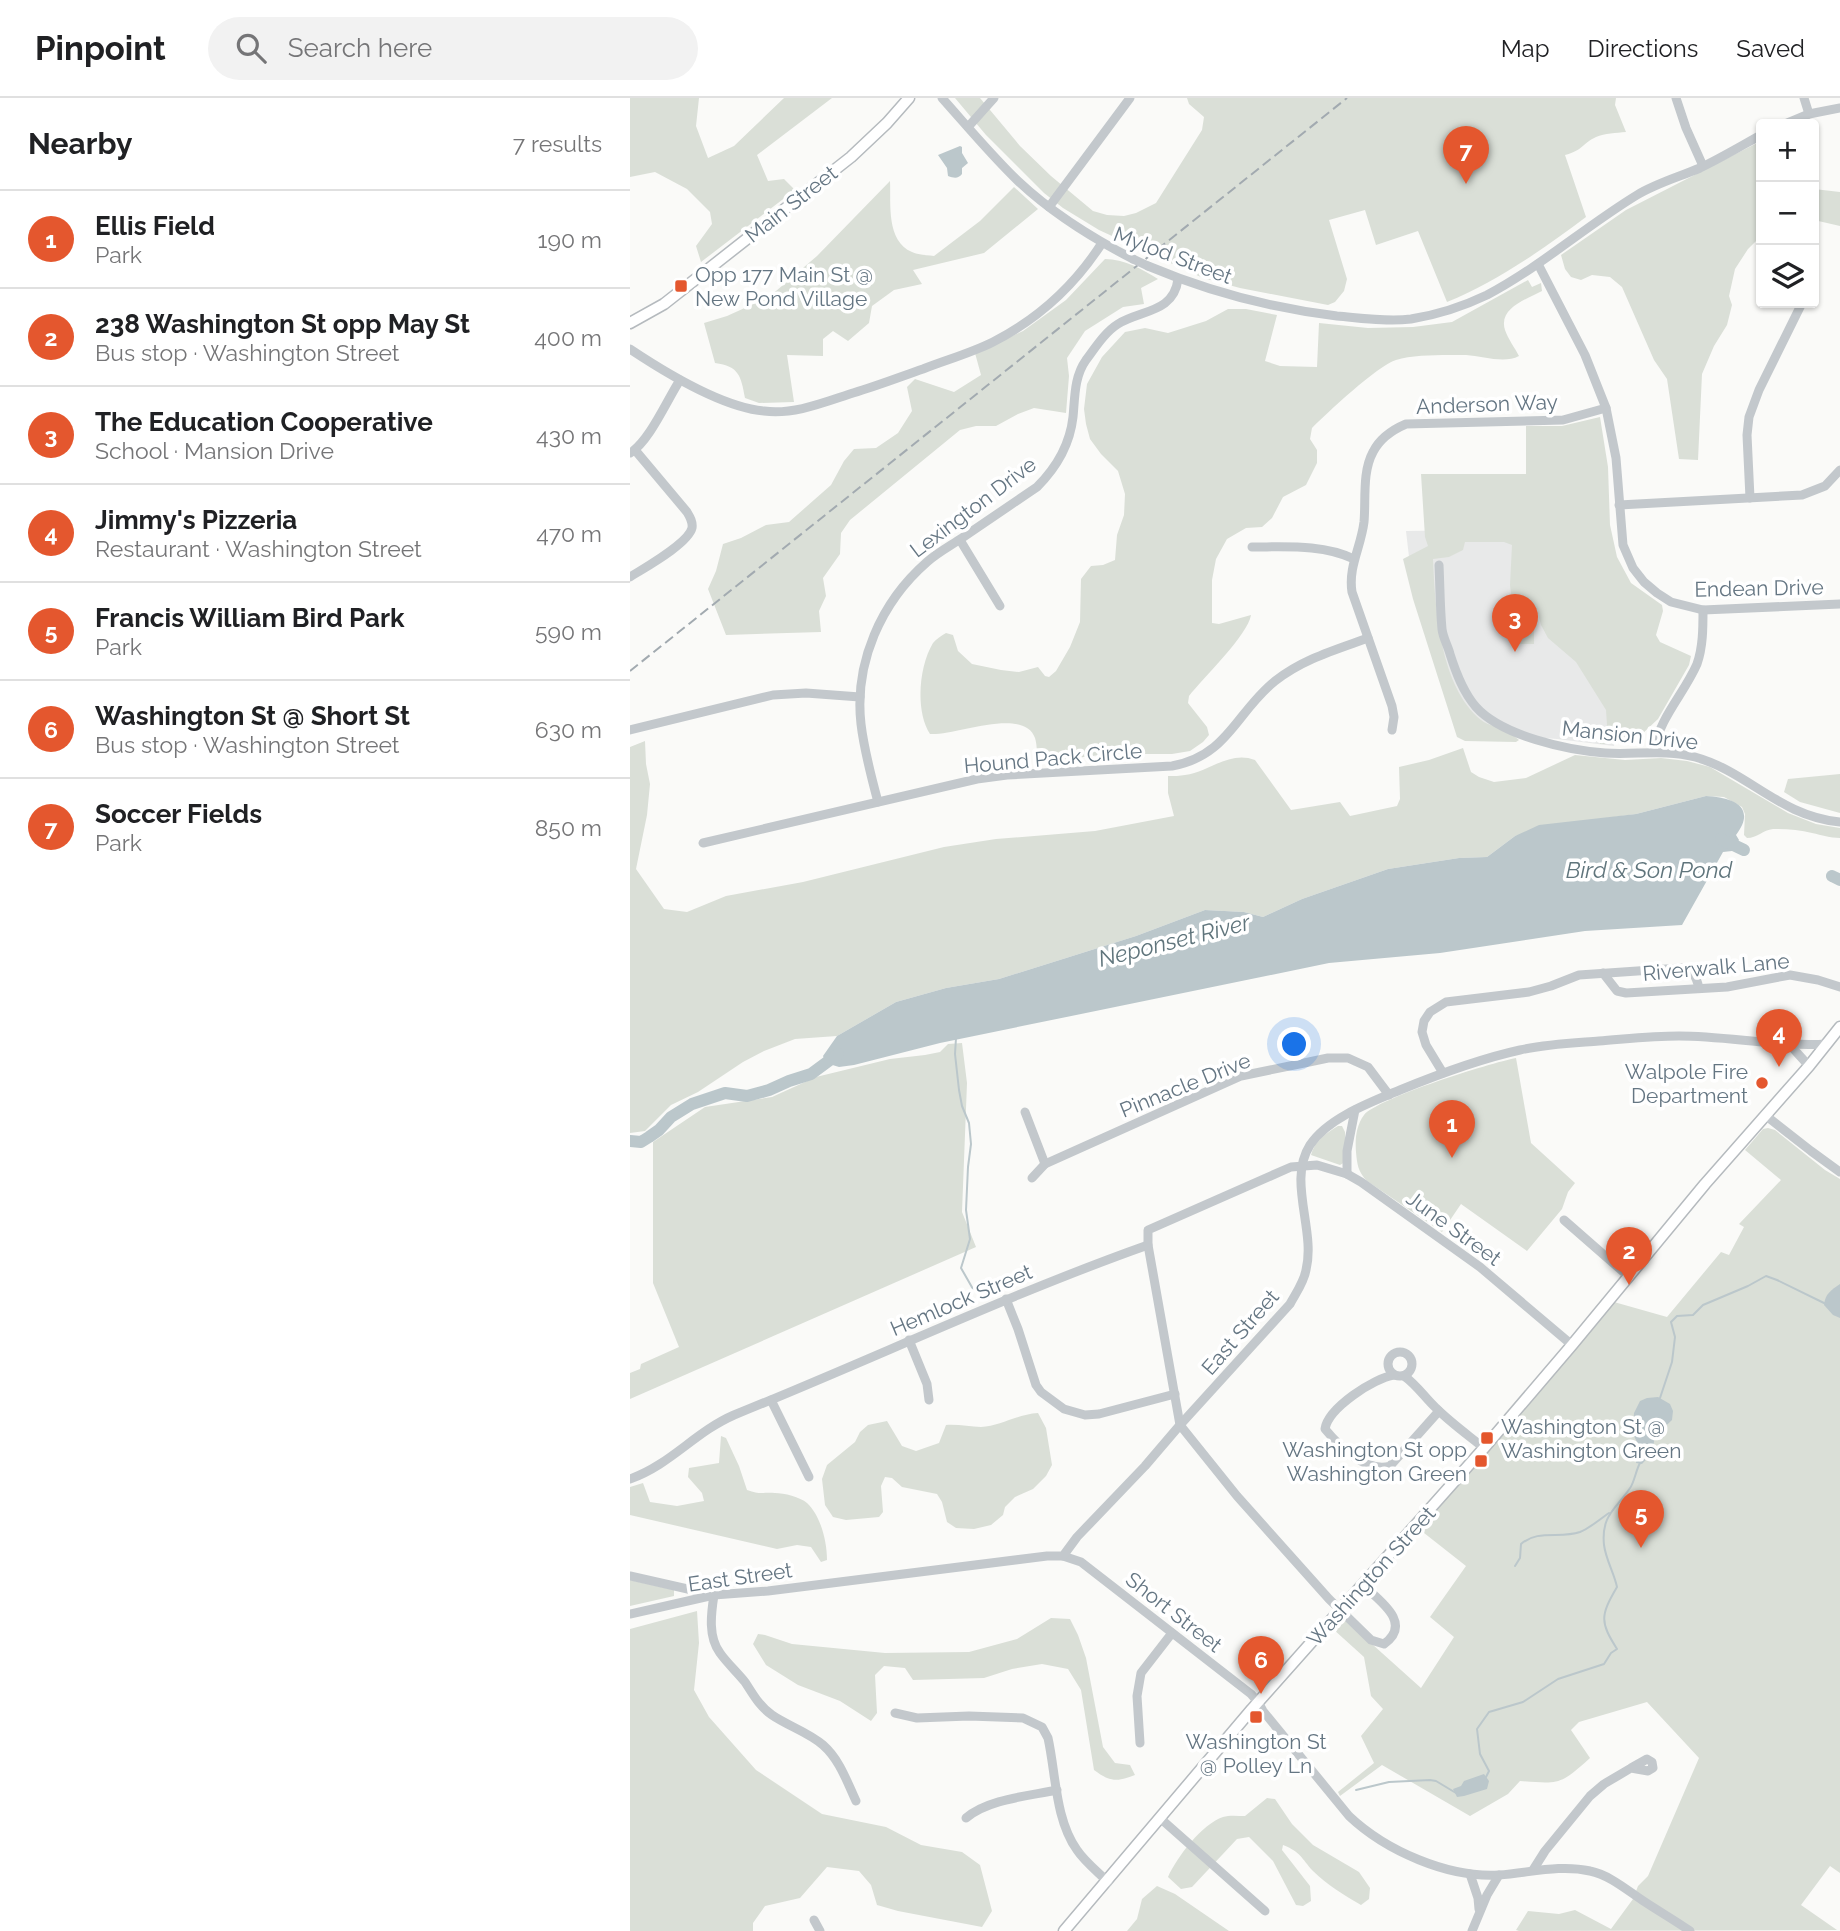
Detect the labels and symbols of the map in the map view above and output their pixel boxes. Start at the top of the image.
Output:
pin: 7 [1443,126,1489,184]
street label: Main Street [740,160,842,248]
street label: Mylod Street [1110,221,1236,289]
place label: Opp 177 Main St @ New Pond Village [695,262,873,311]
marker: Opp 177 Main St @ New Pond Village [673,278,689,294]
street label: Anderson Way [1416,389,1558,419]
street label: Lexington Drive [905,451,1041,563]
street label: Endean Drive [1694,574,1824,602]
pin: 3 [1492,594,1538,652]
street label: Mansion Drive [1561,715,1699,755]
street label: Hound Pack Circle [963,738,1143,778]
water label: Bird & Son Pond [1566,856,1734,883]
water label: Neponset River [1095,908,1254,972]
street label: Riverwalk Lane [1641,948,1791,986]
pin: 4 [1756,1009,1802,1067]
your location [1277,1027,1311,1061]
street label: Pinnacle Drive [1116,1047,1254,1123]
place label: Walpole Fire Department [1625,1059,1748,1108]
marker: Walpole Fire Department [1754,1075,1770,1091]
pin: 1 [1429,1100,1475,1158]
street label: June Street [1402,1185,1506,1271]
pin: 2 [1606,1227,1652,1285]
street label: Hemlock Street [886,1259,1036,1341]
street label: East Street [1196,1284,1284,1380]
place label: Washington St @ Washington Green [1501,1414,1681,1463]
marker: Washington St @ Washington Green [1479,1430,1495,1446]
place label: Washington St opp Washington Green [1282,1437,1467,1486]
marker: Washington St opp Washington Green [1473,1453,1489,1469]
pin: 5 [1618,1490,1664,1548]
street label: Washington Street [1302,1501,1440,1651]
street label: East Street [686,1557,794,1597]
street label: Short Street [1121,1567,1227,1657]
pin: 6 [1238,1636,1284,1694]
marker: Washington St @ Polley Ln [1248,1709,1264,1725]
place label: Washington St @ Polley Ln [1185,1729,1327,1778]

